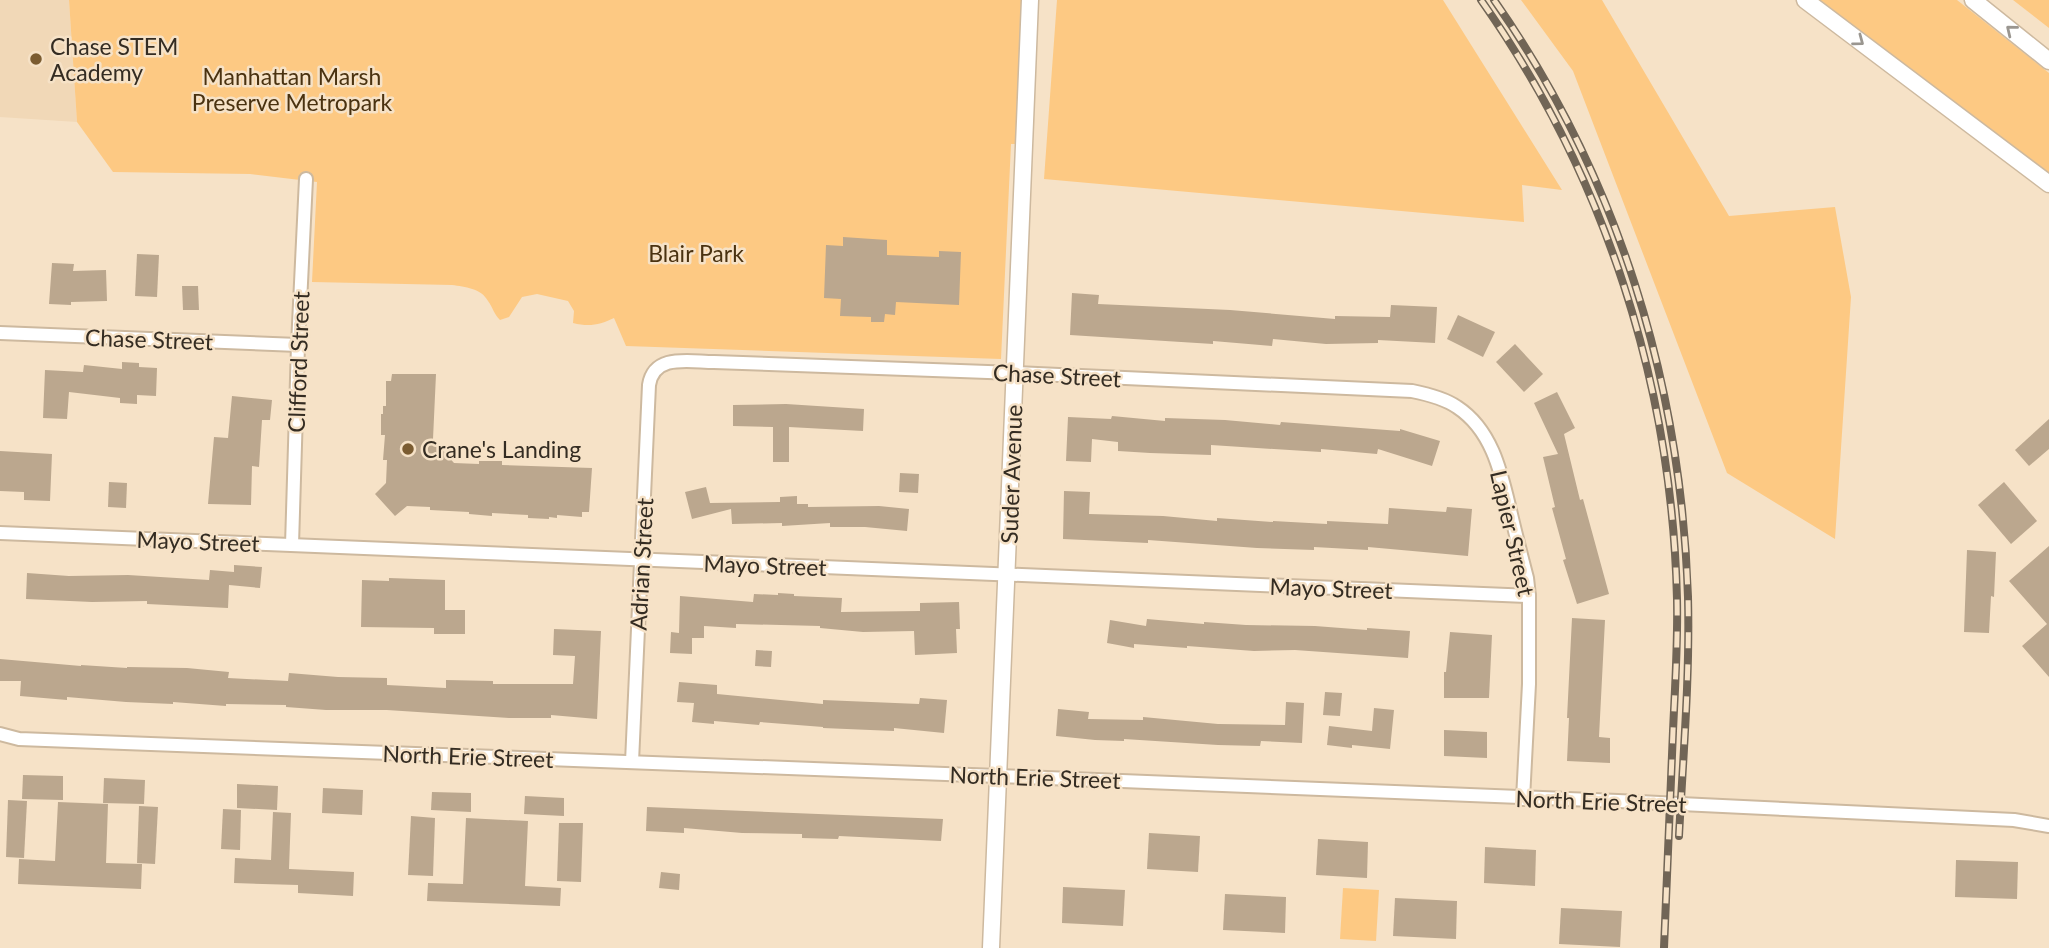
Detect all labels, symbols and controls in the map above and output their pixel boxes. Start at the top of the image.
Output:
one-way arrow [2006,26,2018,39]
place label: Chase STEM Academy [50,32,178,86]
one-way arrow [1852,33,1864,45]
marker: Chase STEM Academy [28,51,44,67]
park label: Manhattan Marsh Preserve Metropark [192,62,392,116]
park label: Blair Park [648,239,744,267]
street label: Clifford Street [282,290,314,433]
street label: Chase Street [84,323,214,355]
street label: Chase Street [992,358,1122,392]
street label: Suder Avenue [995,404,1027,544]
place label: Crane's Landing [422,435,581,463]
marker: Crane's Landing [400,441,416,457]
street label: Lapier Street [1485,467,1541,599]
street label: Adrian Street [624,496,658,631]
street label: Mayo Street [136,525,261,557]
street label: Mayo Street [703,549,828,581]
street label: Mayo Street [1269,572,1394,604]
street label: North Erie Street [382,739,555,773]
street label: North Erie Street [949,760,1122,794]
street label: North Erie Street [1515,784,1688,818]

